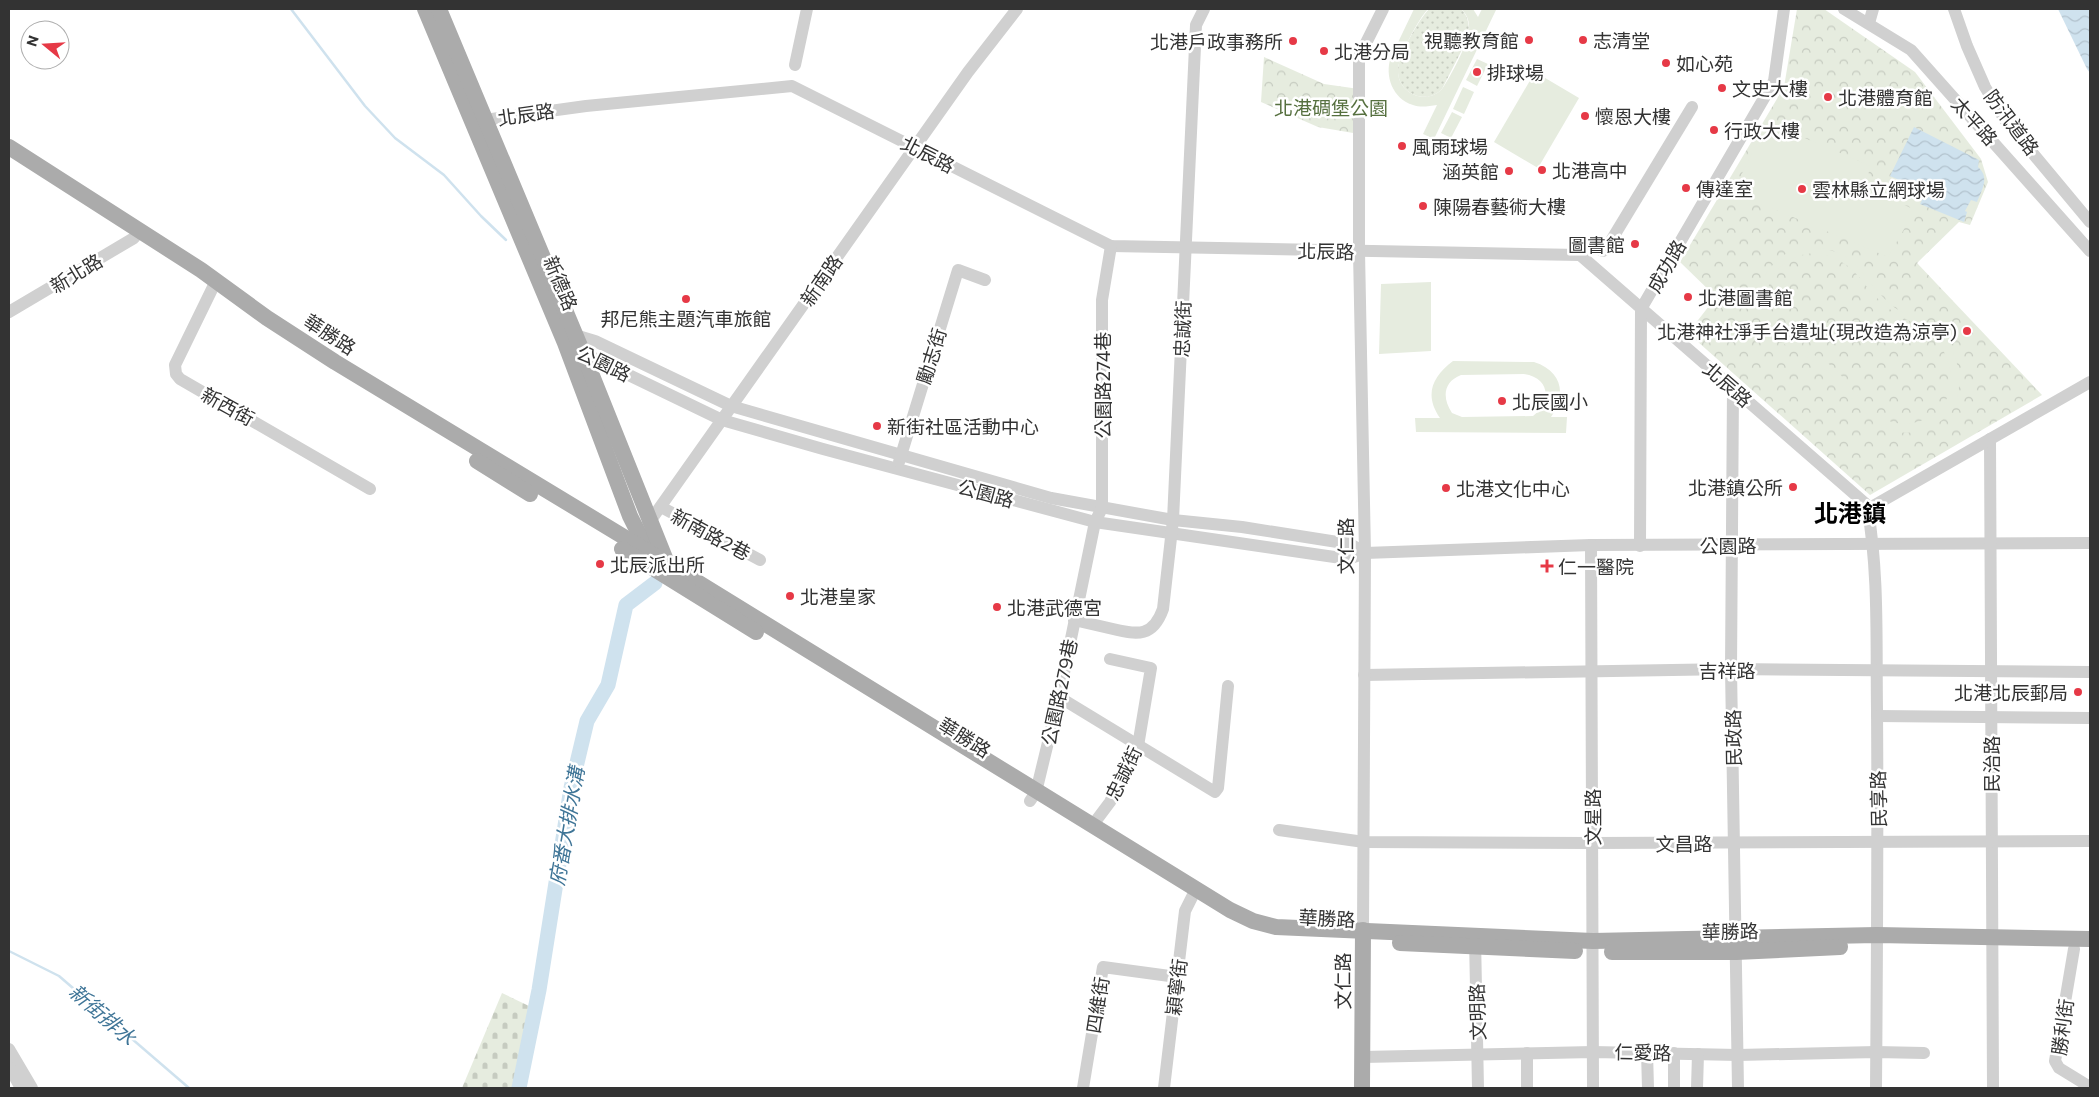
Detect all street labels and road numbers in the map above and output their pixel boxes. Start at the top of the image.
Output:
street label: 防汛道路 [1980,85,2044,159]
street label: 太平路 [1947,92,2003,150]
street label: 北辰路 [496,99,556,129]
street label: 北辰路 [897,131,959,177]
street label: 成功路 [1642,236,1690,296]
street label: 北辰路 [1297,239,1355,263]
street label: 新北路 [46,248,106,298]
street label: 新南路 [795,250,847,310]
street label: 新德路 [539,252,583,314]
street label: 忠誠街 [1170,300,1194,358]
street label: 華勝路 [300,309,360,359]
street label: 勵志街 [912,325,950,387]
street label: 公園路274巷 [1091,332,1114,438]
street label: 公園路 [573,340,635,386]
street label: 北辰路 [1699,357,1757,411]
street label: 新西街 [197,382,259,430]
street label: 公園路 [955,475,1017,511]
street label: 新南路2巷 [667,504,755,564]
street label: 文仁路 [1334,517,1357,575]
street label: 公園路 [1699,534,1757,557]
street label: 公園路279巷 [1037,637,1081,747]
street label: 吉祥路 [1698,659,1756,682]
street label: 民政路 [1721,709,1745,767]
street label: 華勝路 [935,712,995,762]
street label: 民治路 [1980,735,2003,793]
street label: 忠誠街 [1100,742,1146,804]
street label: 民享路 [1866,770,1890,828]
street label: 文星路 [1581,788,1604,846]
street label: 文昌路 [1655,832,1713,855]
street label: 華勝路 [1298,905,1356,931]
street label: 華勝路 [1701,919,1759,943]
street label: 文仁路 [1331,952,1354,1010]
street label: 穎寧街 [1161,957,1191,1017]
street label: 四維街 [1081,975,1113,1035]
street label: 文明路 [1465,983,1489,1041]
street label: 勝利街 [2047,997,2077,1057]
street label: 仁愛路 [1614,1040,1672,1064]

